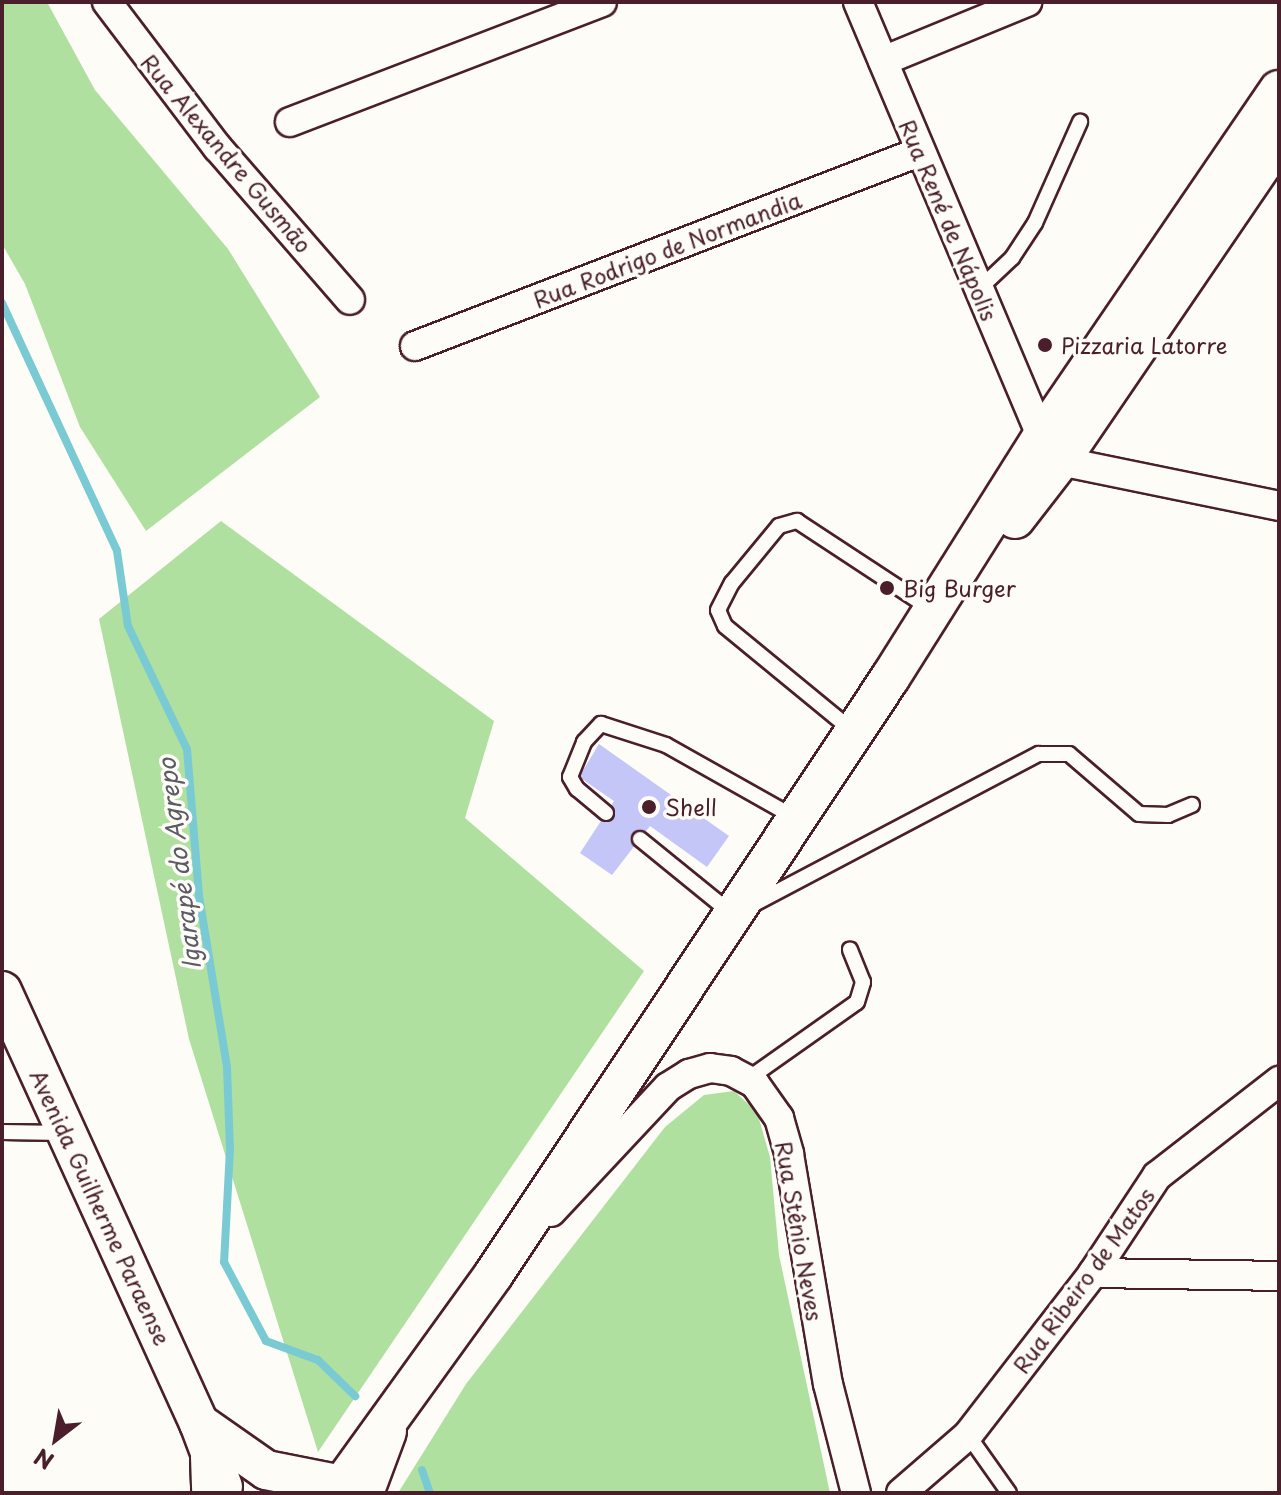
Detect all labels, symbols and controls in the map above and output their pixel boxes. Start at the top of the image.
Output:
street label: Rua Alexandre Gusmão [137,49,317,257]
street label: Rua René de Nápolis [894,115,1004,325]
street label: Rua Rodrigo de Normandia [528,185,806,313]
place label: Pizzaria Latorre [1061,332,1228,358]
marker: Pizzaria Latorre [1036,336,1054,354]
place label: Big Burger [903,575,1016,601]
marker: Big Burger [878,579,896,597]
water label: Igarapé do Agrepo [152,757,206,971]
place label: Shell [665,794,717,820]
marker: Shell [640,798,658,816]
street label: Avenida Guilherme Paraense [25,1064,177,1350]
street label: Rua Stênio Neves [771,1138,829,1324]
street label: Rua Ribeiro de Matos [1006,1181,1160,1379]
north arrow [16,1399,96,1479]
text: N [27,1441,59,1479]

